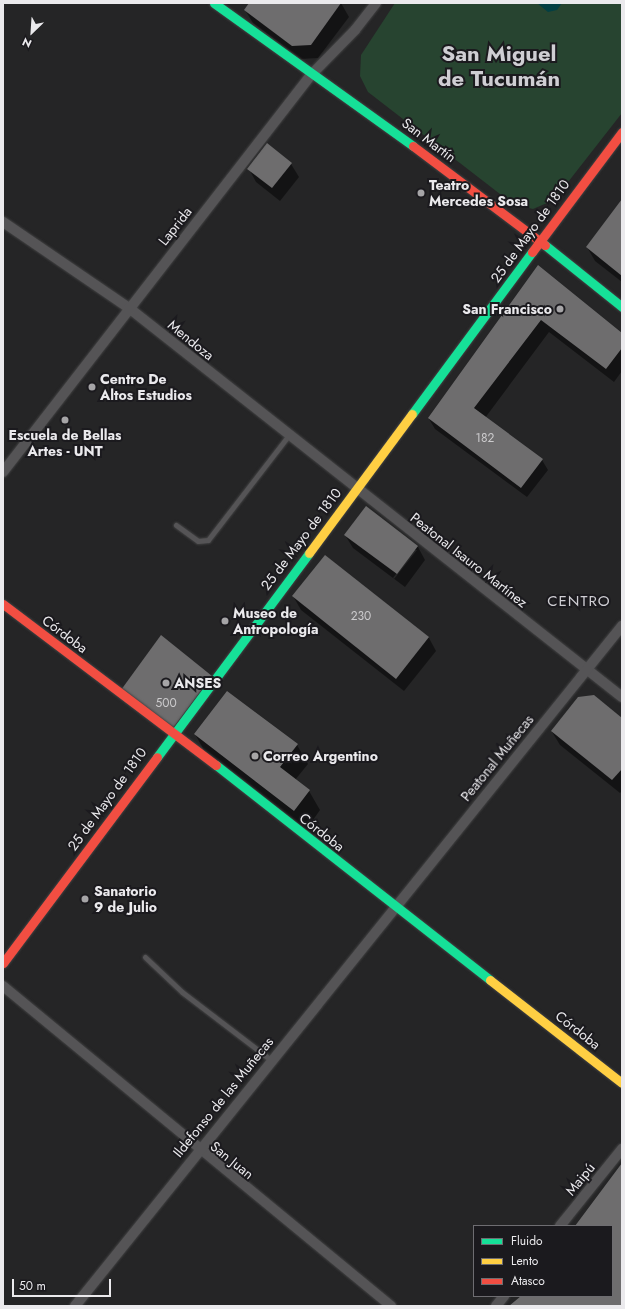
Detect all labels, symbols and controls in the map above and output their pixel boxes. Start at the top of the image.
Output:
north arrow [12,12,52,52]
text: N [20,34,34,52]
district label: San Miguel de Tucumán [438,40,560,92]
street label: San Martín [399,114,459,166]
street label: 25 de Mayo de 1810 [487,176,573,286]
place label: Teatro Mercedes Sosa [429,177,528,210]
marker: Teatro Mercedes Sosa [416,188,426,198]
street label: Laprida [155,203,195,249]
place label: San Francisco [462,301,552,317]
marker: San Francisco [555,304,565,314]
street label: Mendoza [165,316,217,364]
place label: Centro De Altos Estudios [100,371,192,404]
marker: Centro De Altos Estudios [87,382,97,392]
marker: Escuela de Bellas Artes - UNT [60,415,70,425]
place label: Escuela de Bellas Artes - UNT [8,427,122,460]
house number: 182 [476,432,494,446]
street label: 25 de Mayo de 1810 [257,485,345,593]
street label: Peatonal Isauro Martínez [407,509,531,611]
district label: CENTRO [547,593,611,611]
place label: Museo de Antropología [233,605,318,638]
house number: 230 [351,610,371,624]
street label: Córdoba [39,612,91,656]
marker: Museo de Antropología [220,616,230,626]
place label: ANSES [174,675,221,691]
marker: ANSES [161,678,171,688]
house number: 500 [155,697,177,711]
street label: Peatonal Muñecas [457,712,537,804]
street label: 25 de Mayo de 1810 [64,744,150,854]
place label: Correo Argentino [263,748,378,764]
marker: Correo Argentino [250,751,260,761]
street label: Córdoba [296,809,348,855]
place label: Sanatorio 9 de Julio [94,883,157,916]
marker: Sanatorio 9 de Julio [79,893,91,905]
street label: Córdoba [552,1007,604,1053]
street label: Ildefonso de las Muñecas [169,1033,277,1161]
street label: San Juan [207,1138,257,1182]
street label: Maipú [562,1159,598,1199]
legend [473,1225,613,1297]
text: Fluido [511,1232,543,1250]
text: Lento [511,1252,538,1270]
scale bar [14,1271,113,1297]
text: Atasco [511,1272,545,1290]
text: 50 m [19,1277,46,1295]

